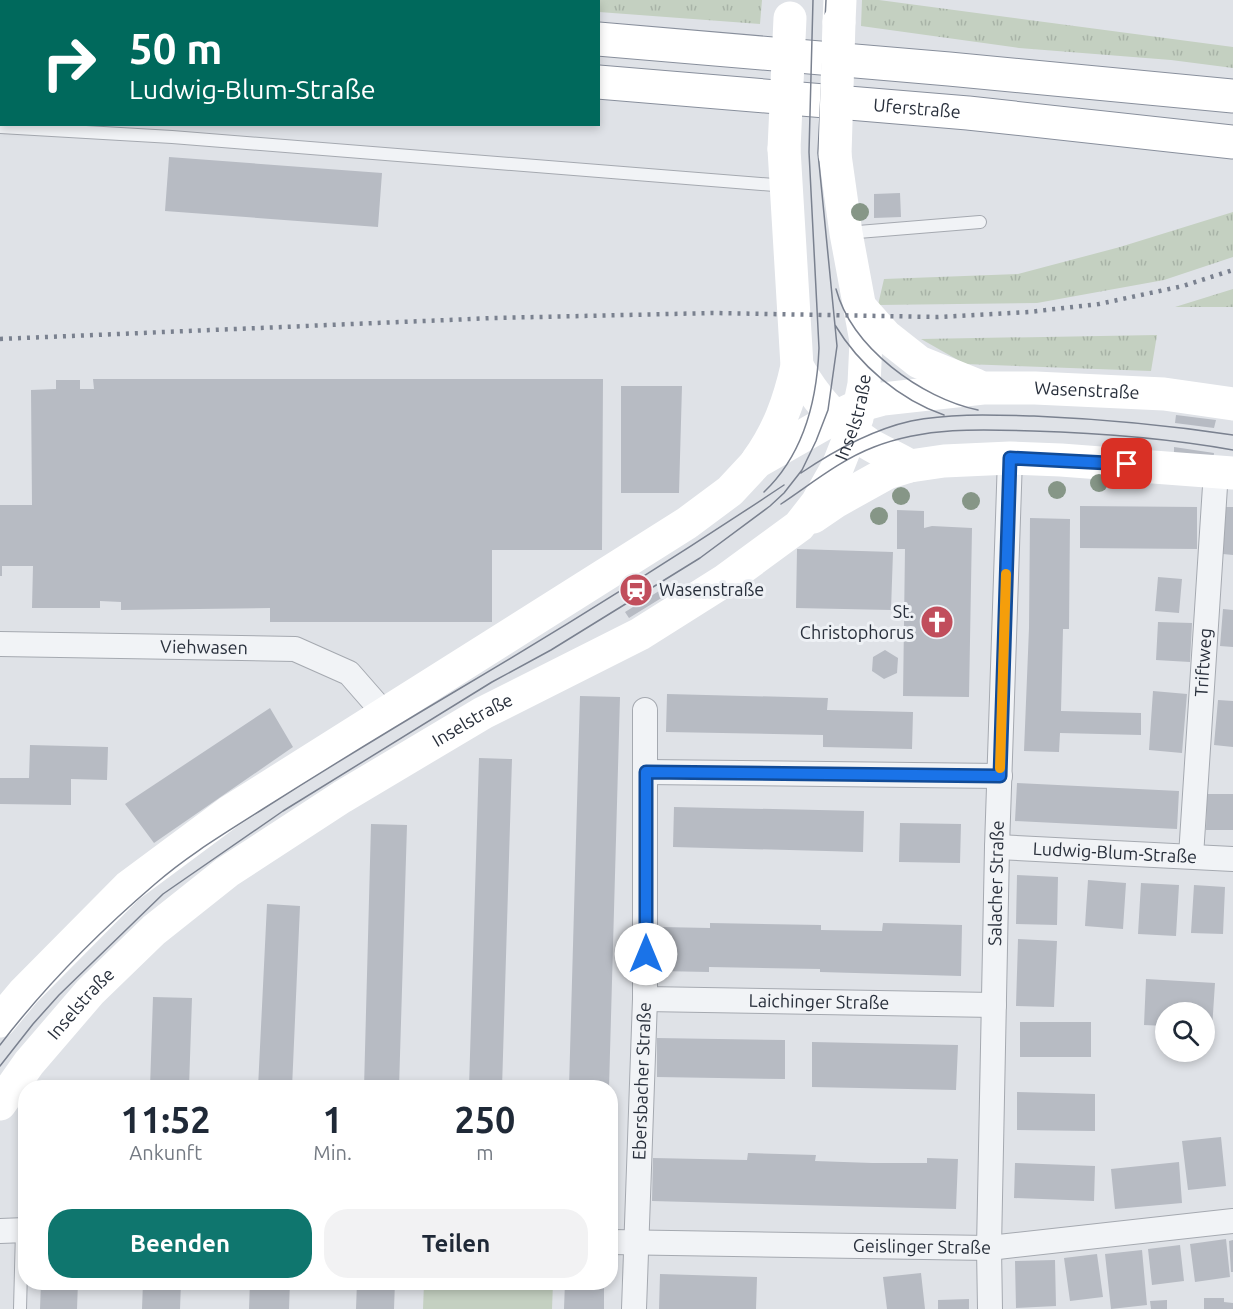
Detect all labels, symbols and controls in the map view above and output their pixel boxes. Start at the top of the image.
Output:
icon: right [30,24,108,102]
text: 50 m [129,25,223,72]
text: Ludwig-Blum-Straße [129,74,376,104]
street label: Uferstraße [872,94,961,121]
street label: Inselstraße [830,374,873,463]
street label: Wasenstraße [1034,377,1140,402]
pin [1101,438,1152,489]
icon: arrive [1110,447,1143,480]
station icon: Wasenstraße [618,572,654,608]
place label: Wasenstraße [659,579,764,599]
place label: St. Christophorus [800,601,914,642]
church icon: St. Christophorus [919,604,955,640]
street label: Triftweg [1190,627,1215,697]
street label: Viehwasen [160,636,248,657]
street label: Inselstraße [428,689,516,750]
street label: Salacher Straße [984,820,1007,946]
street label: Ludwig-Blum-Straße [1032,838,1198,866]
position arrow [614,922,678,986]
street label: Inselstraße [43,963,118,1043]
street label: Laichinger Straße [748,990,890,1012]
street label: Ebersbacher Straße [628,1002,654,1160]
map controls [1155,1002,1215,1062]
button: search [1155,1002,1215,1062]
text: 11:52 [121,1099,211,1140]
text: 1 [322,1099,343,1140]
text: 250 [454,1099,515,1140]
text: Ankunft [129,1141,202,1164]
text: Min. [313,1141,352,1164]
text: m [476,1141,494,1164]
button: Beenden [48,1209,312,1278]
button: Teilen [324,1209,588,1278]
street label: Geislinger Straße [853,1235,991,1257]

